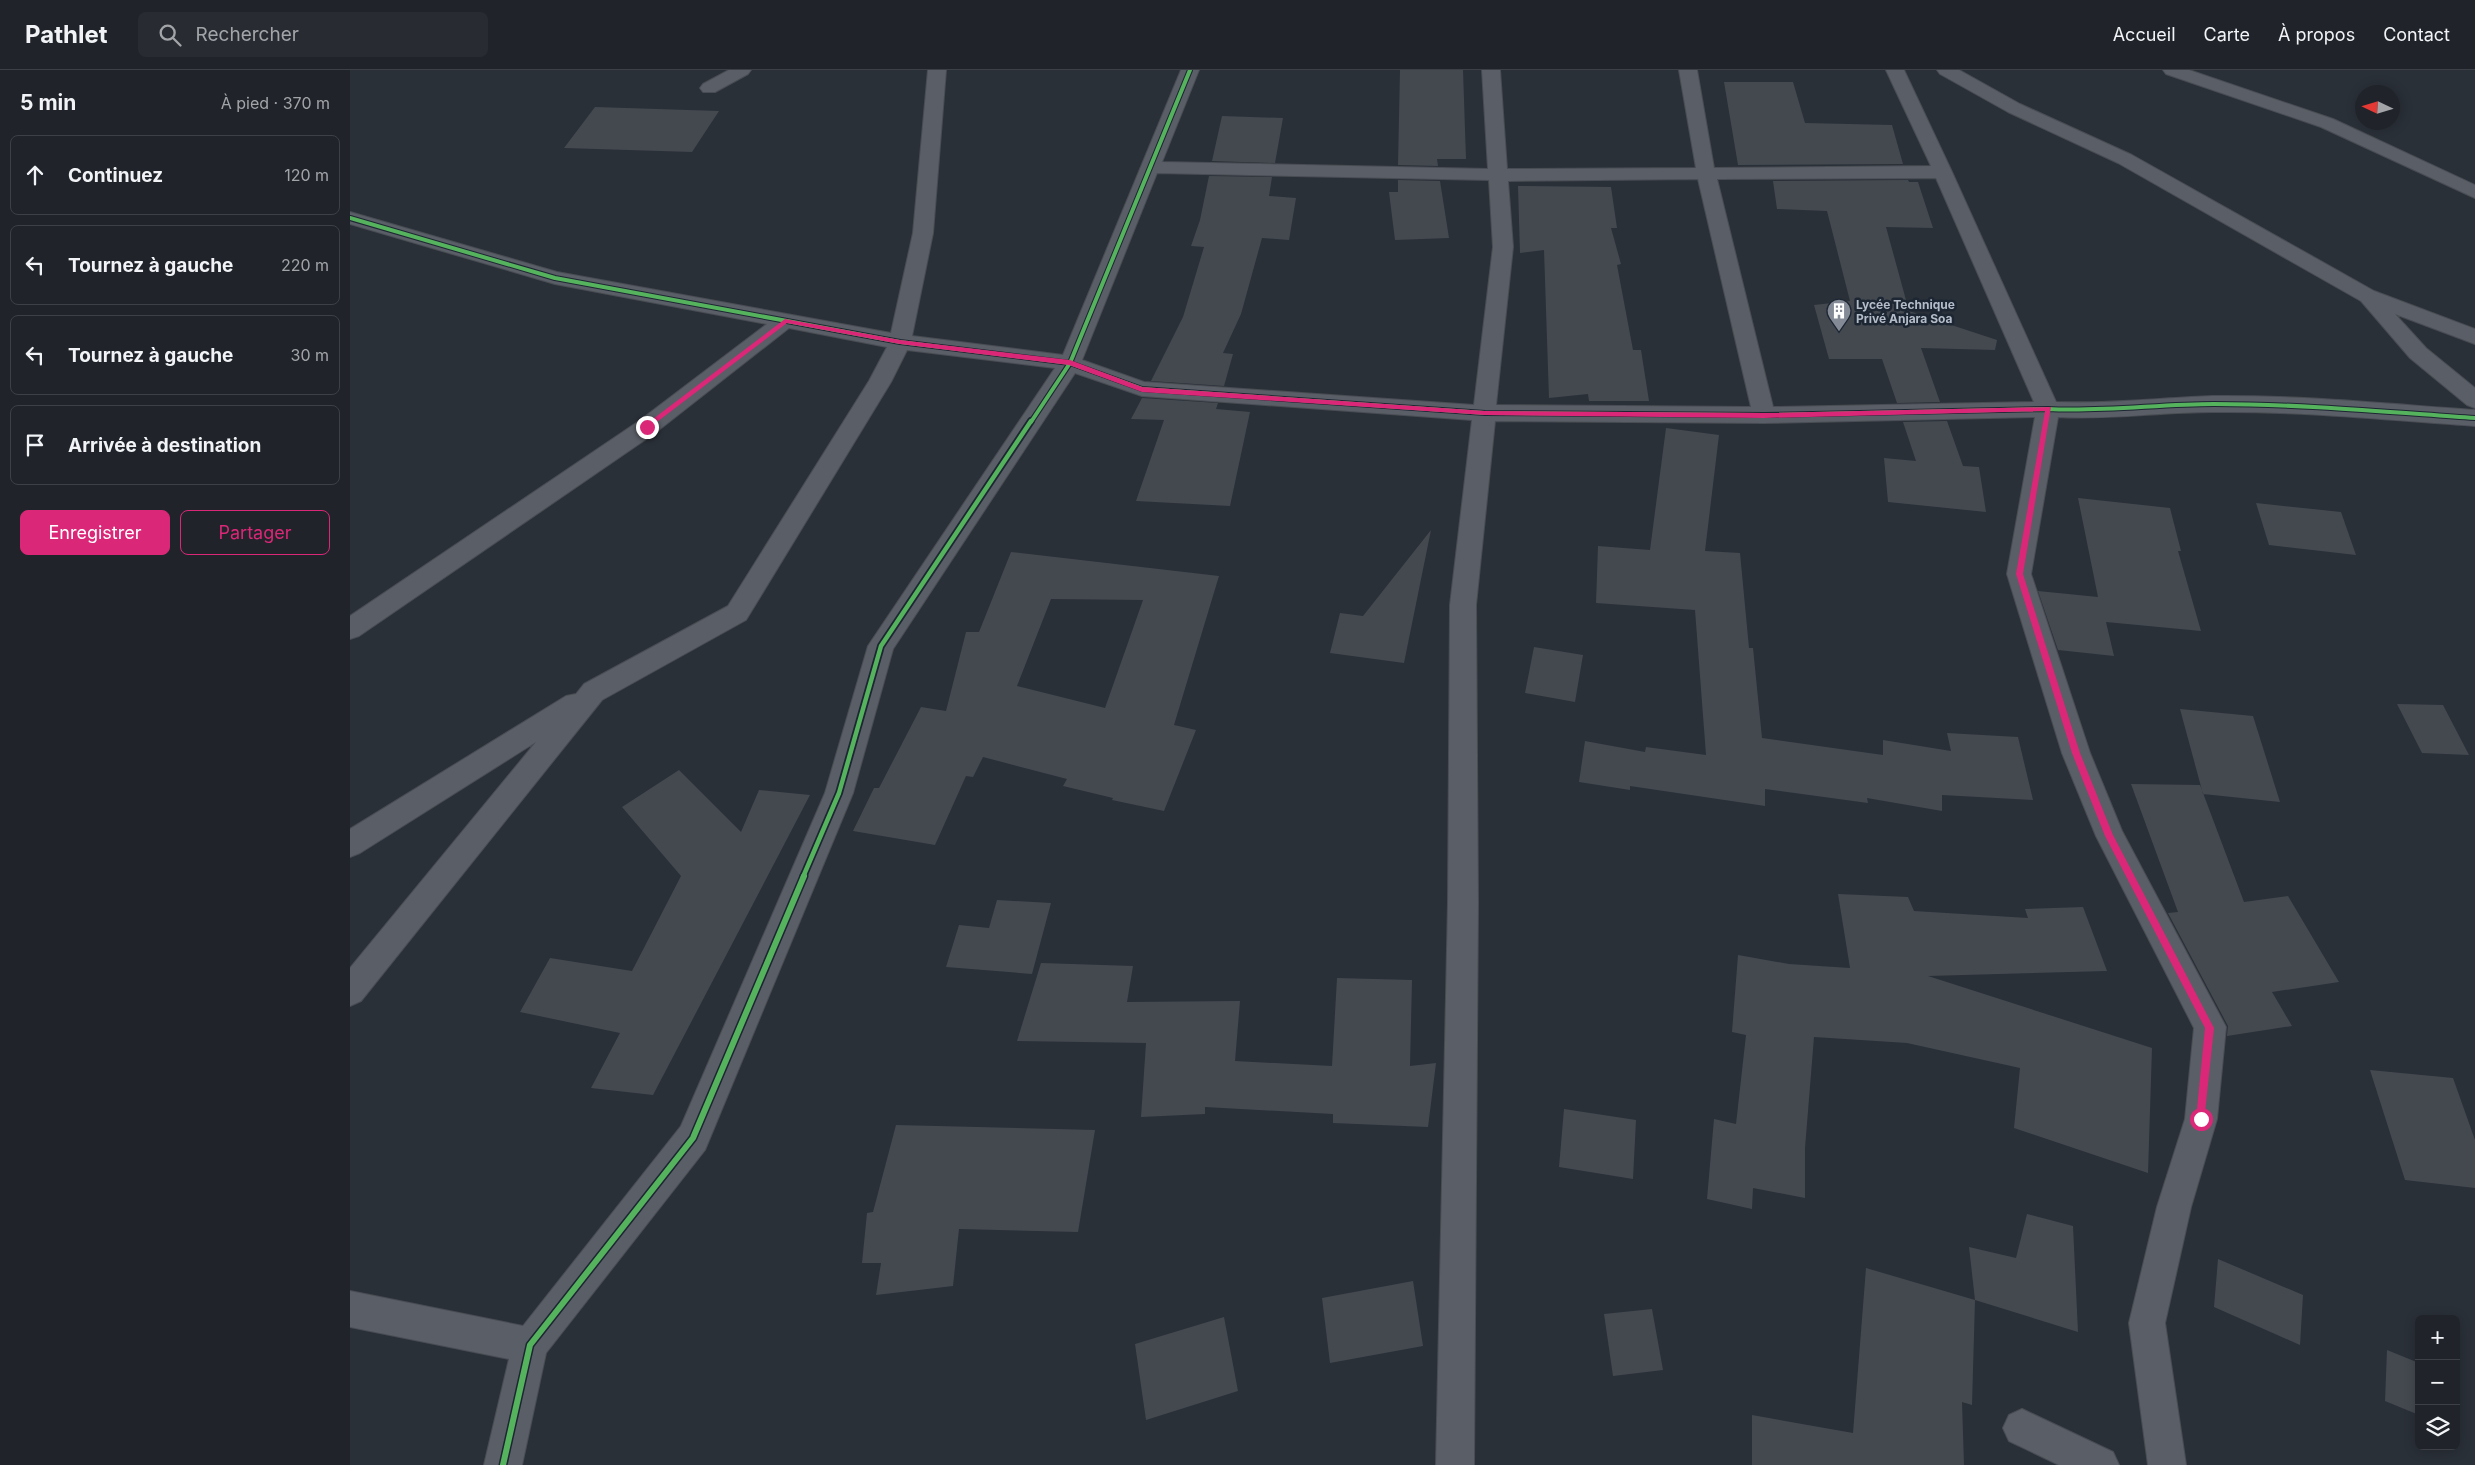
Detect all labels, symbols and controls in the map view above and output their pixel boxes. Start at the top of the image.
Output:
search box [138,12,488,57]
text: Pathlet [25,20,108,49]
icon: search [156,21,184,49]
text: Rechercher [196,23,299,46]
text: Accueil [2113,24,2176,45]
text: Carte [2204,24,2250,45]
text: À propos [2278,24,2355,45]
text: Contact [2383,24,2450,45]
north arrow [2355,85,2400,130]
text: 5 min [20,90,76,115]
text: À pied · 370 m [221,93,330,113]
icon: ahead [21,161,49,189]
text: Continuez [68,164,163,187]
text: 120 m [284,165,329,185]
icon: left [21,251,49,279]
text: Tournez à gauche [68,254,233,277]
text: 220 m [281,255,329,275]
place label: Lycée Technique Privé Anjara Soa [1856,297,1955,326]
building icon: Lycée Technique Privé Anjara Soa [1826,298,1852,332]
icon: left [21,341,49,369]
text: Tournez à gauche [68,344,233,367]
text: 30 m [291,345,329,365]
route end [636,416,659,439]
icon: arrive [21,431,49,459]
text: Arrivée à destination [68,434,261,457]
button: Enregistrer [20,510,170,555]
button: Partager [180,510,330,555]
route start [2190,1108,2213,1131]
map controls [2415,1315,2460,1450]
button: + [2415,1315,2460,1360]
button: − [2415,1360,2460,1405]
button: layers [2415,1405,2460,1450]

